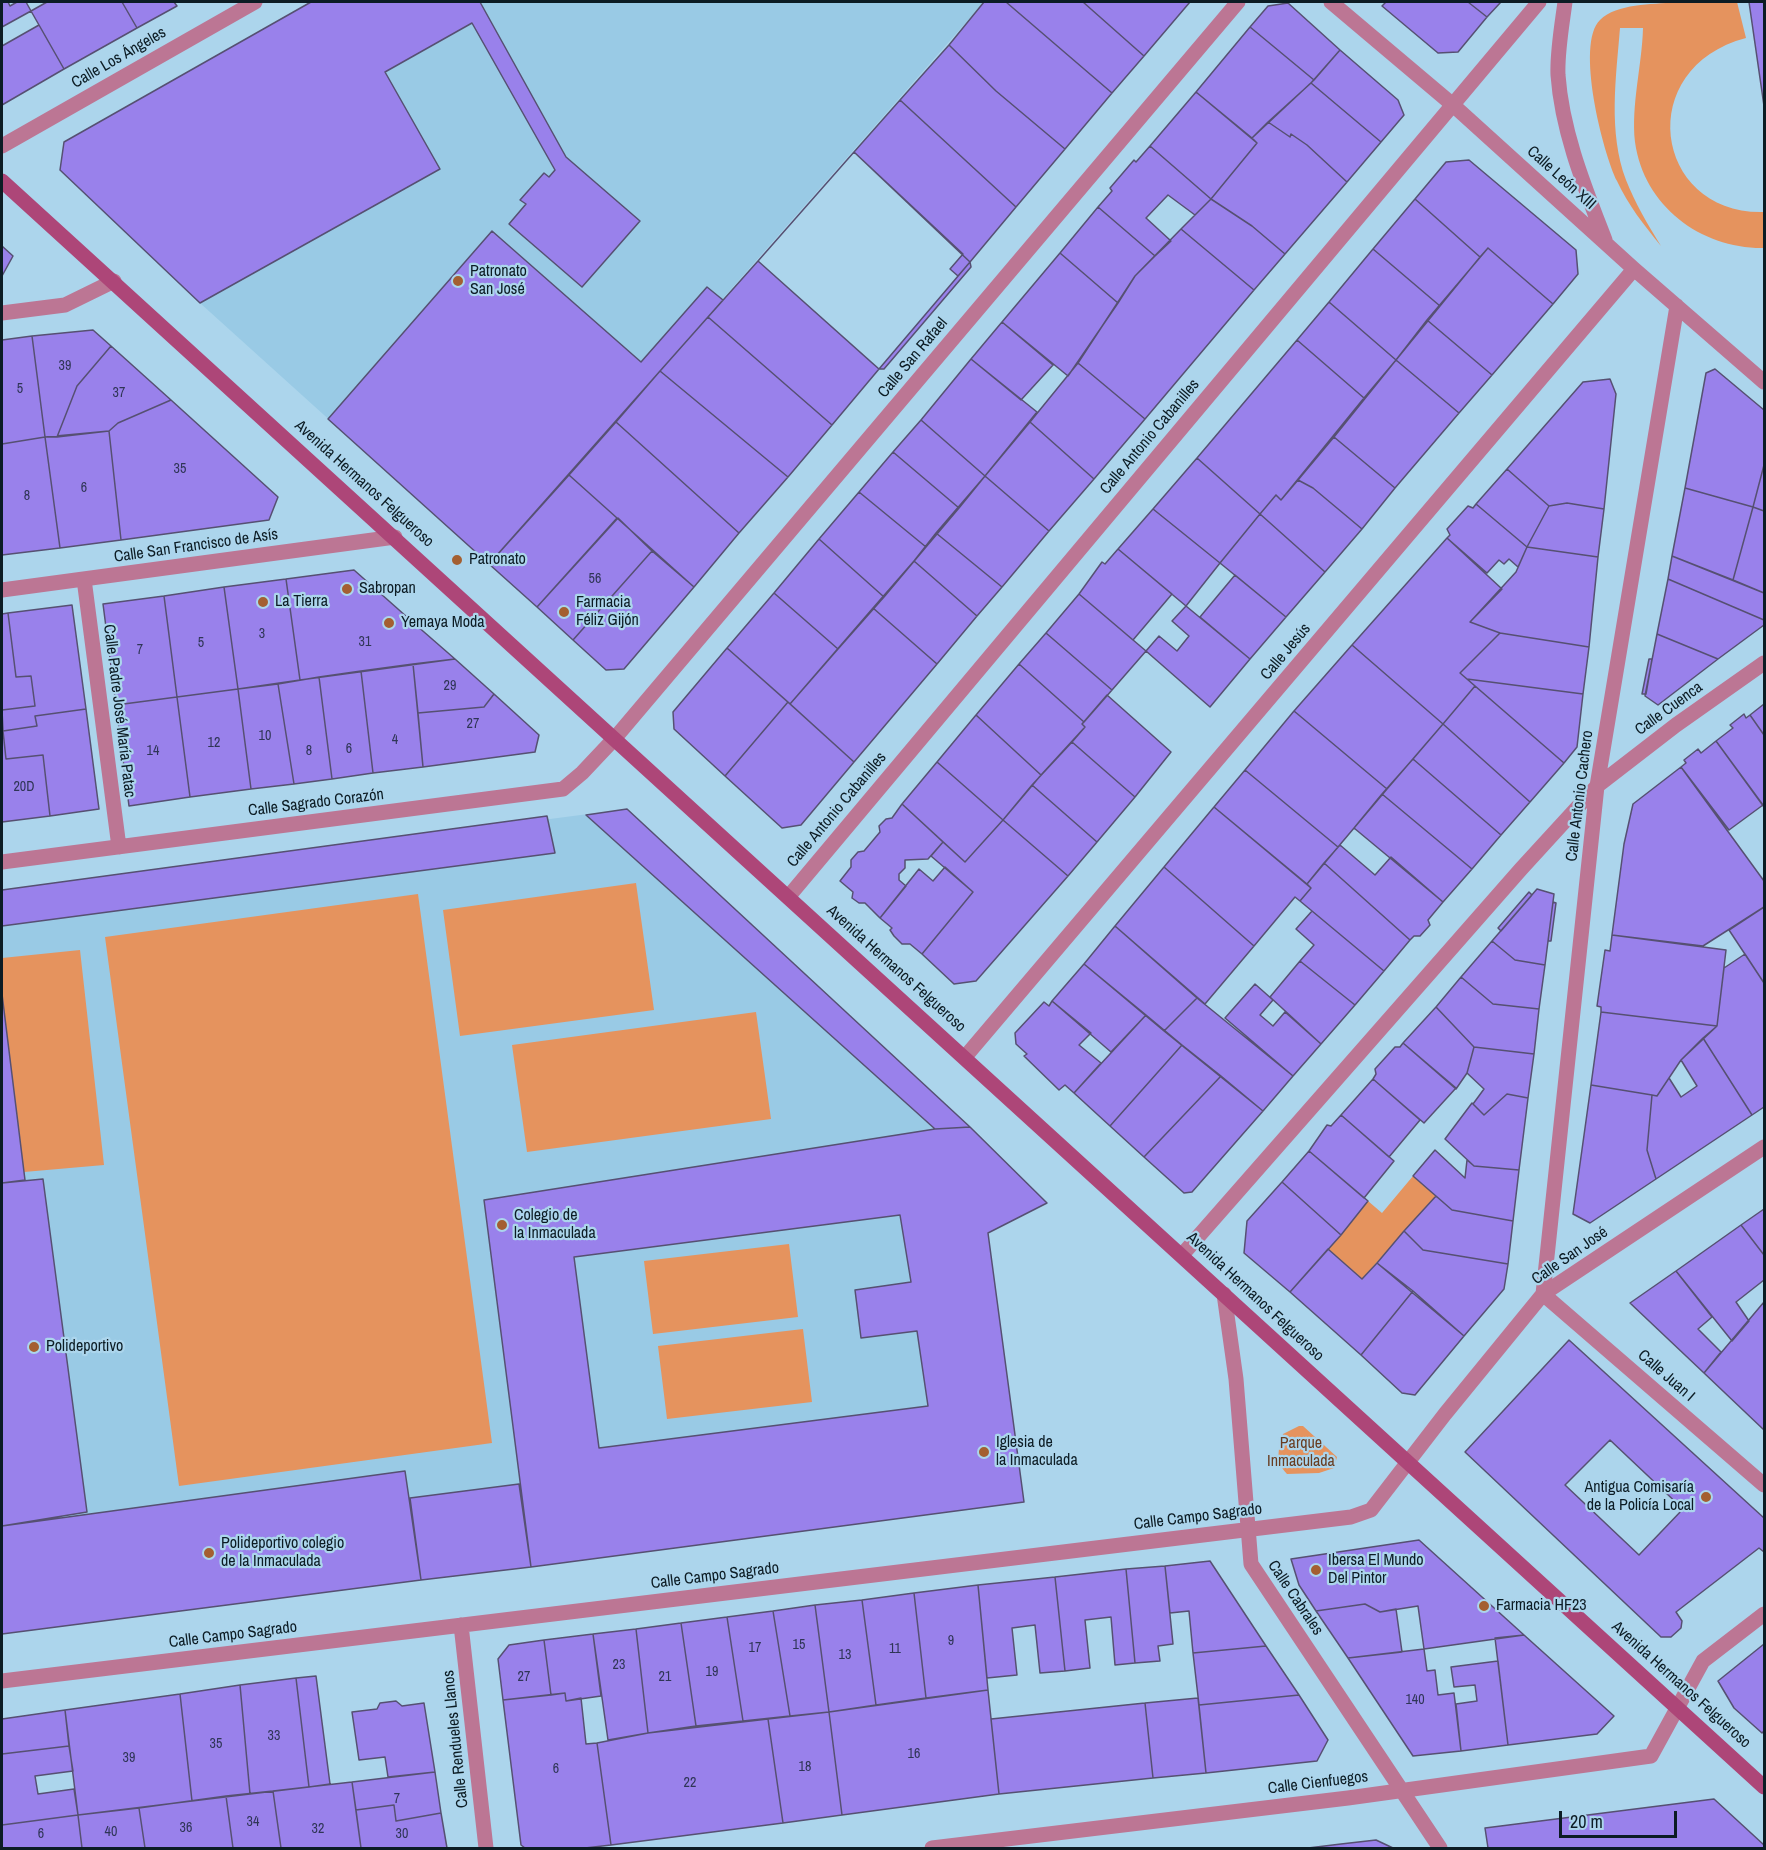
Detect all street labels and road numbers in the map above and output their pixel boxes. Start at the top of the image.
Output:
street label: Calle Los Ángeles [68,23,170,93]
street label: Calle León XIII [1523,142,1599,214]
street label: Calle San Rafael [874,314,952,402]
street label: Calle Antonio Cabanilles [1096,376,1204,498]
street label: Avenida Hermanos Felgueroso [290,416,438,552]
street label: Calle San Francisco de Asís [113,525,279,567]
street label: Calle Jesús [1257,620,1315,684]
street label: Calle Padre José María Patac [99,623,139,799]
street label: Calle Cuenca [1632,678,1706,740]
street label: Calle Antonio Cachero [1562,729,1598,863]
street label: Calle Antonio Cabanilles [783,749,891,871]
street label: Calle Sagrado Corazón [247,785,385,821]
street label: Avenida Hermanos Felgueroso [822,901,970,1037]
street label: Calle San José [1528,1223,1612,1289]
street label: Avenida Hermanos Felgueroso [1182,1228,1328,1366]
street label: Calle Juan I [1634,1346,1698,1406]
street label: Calle Campo Sagrado [1133,1500,1263,1534]
street label: Calle Cabrales [1263,1557,1327,1639]
street label: Calle Campo Sagrado [650,1559,780,1593]
street label: Avenida Hermanos Felgueroso [1607,1617,1755,1753]
street label: Calle Campo Sagrado [168,1618,298,1652]
street label: Calle Rendueles Llanos [439,1669,473,1809]
street label: Calle Cienfuegos [1267,1767,1369,1799]

